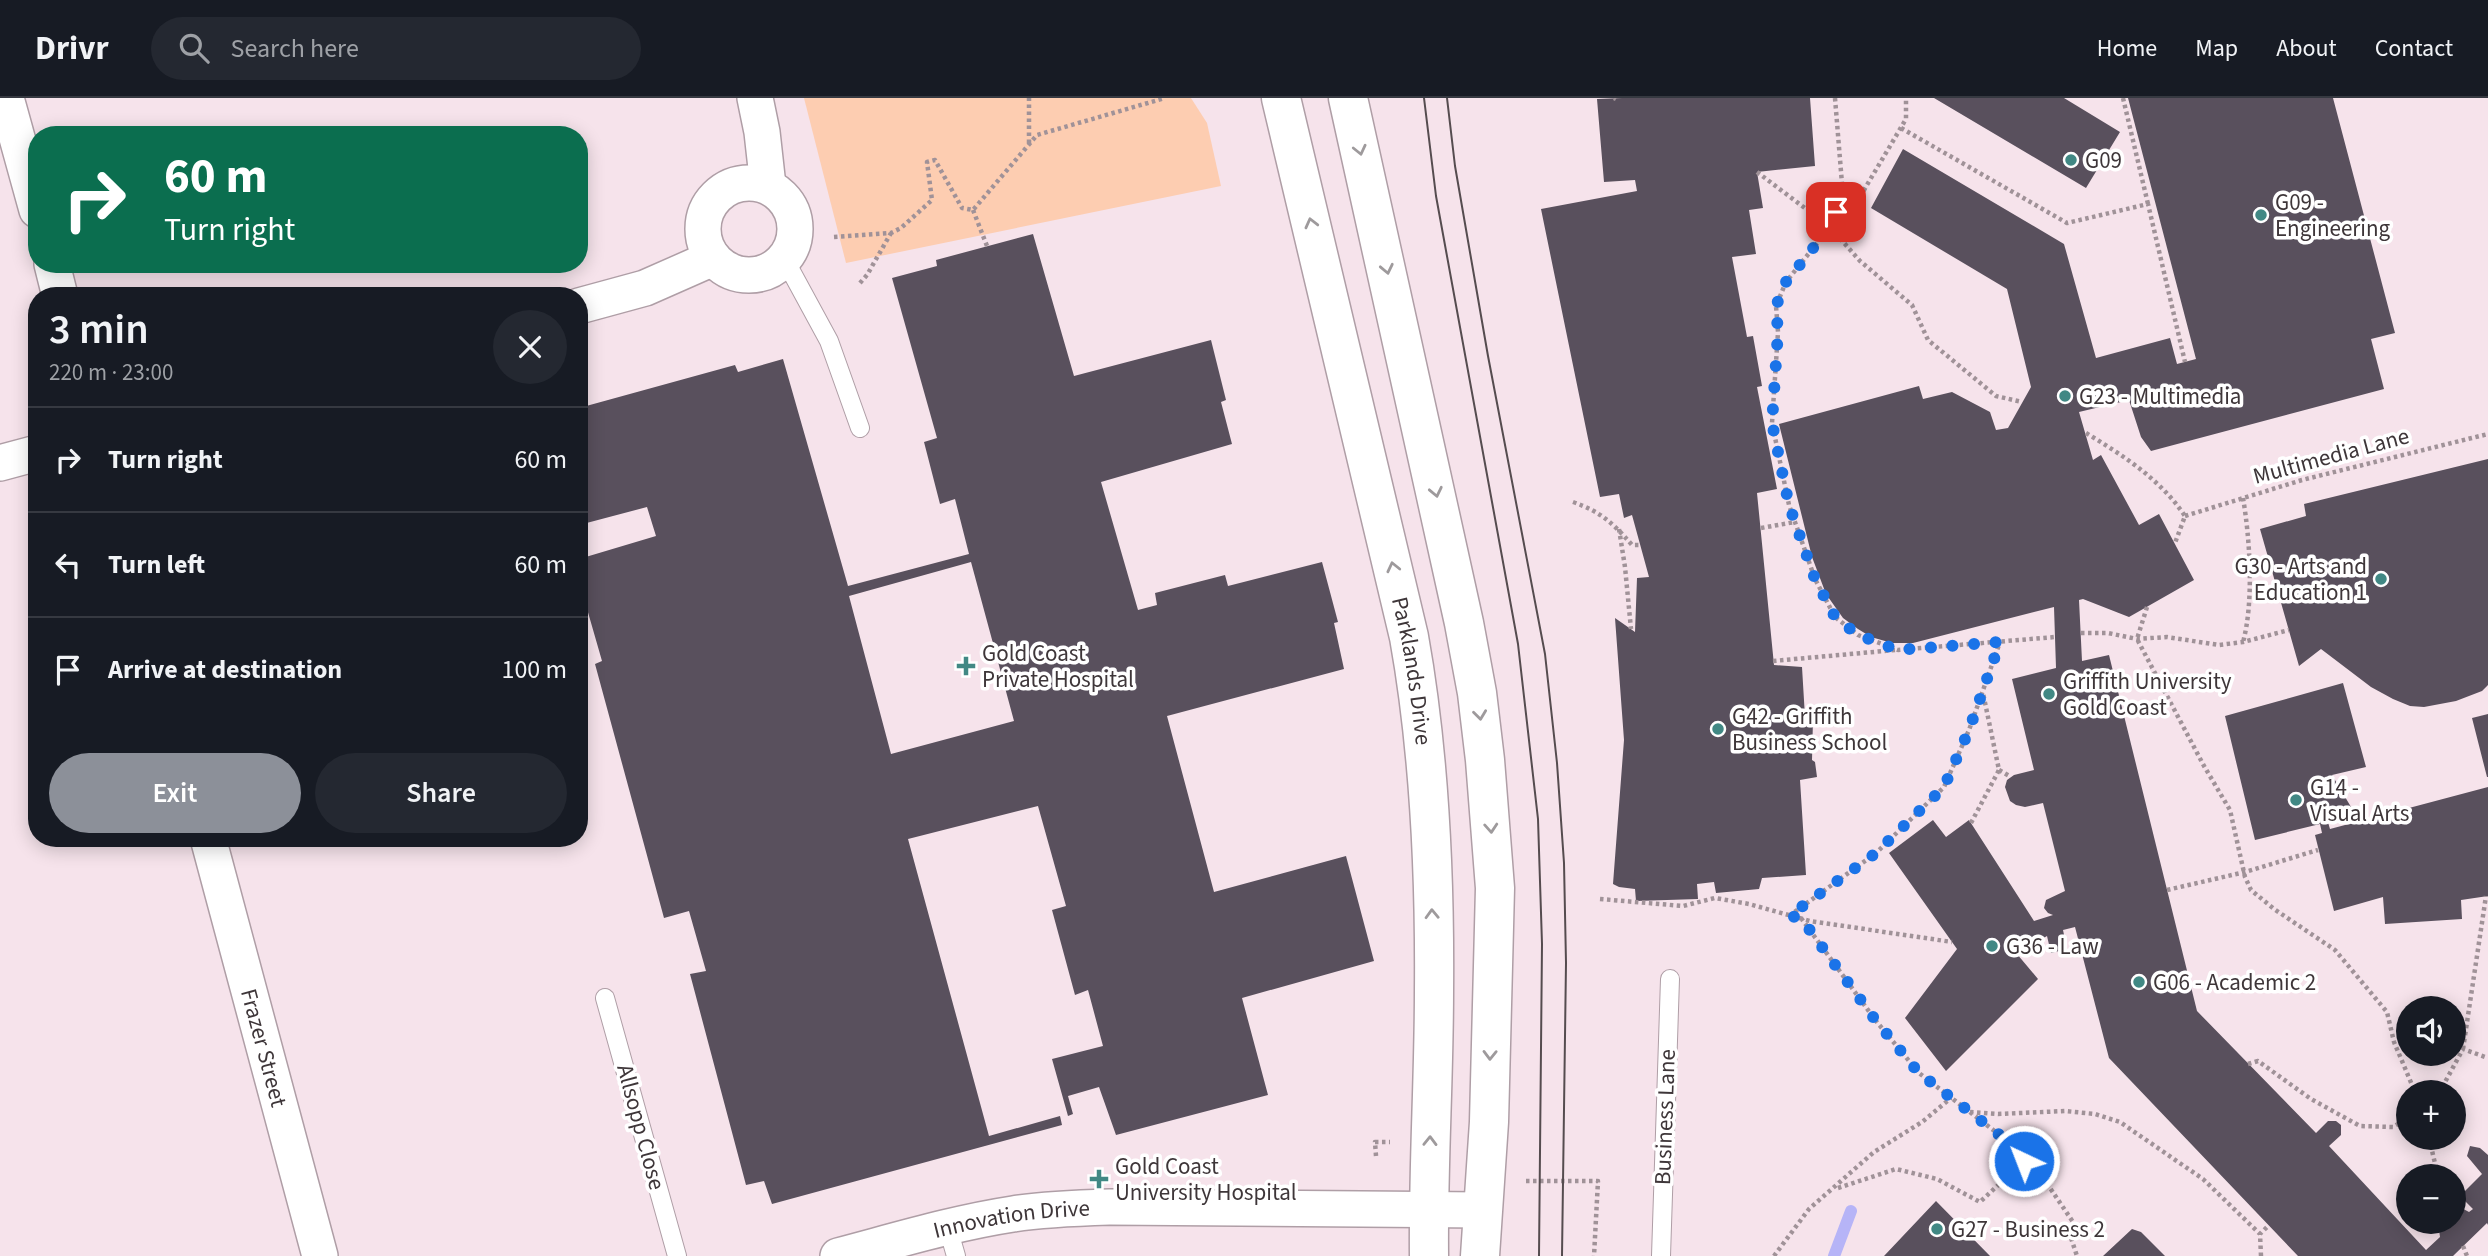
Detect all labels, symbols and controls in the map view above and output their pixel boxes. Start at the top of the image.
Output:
search box [151,17,641,80]
text: Drivr [35,25,109,72]
icon: search [175,29,213,67]
text: Search here [231,30,359,67]
text: Home [2097,31,2157,66]
text: Map [2195,31,2238,66]
text: About [2276,31,2337,66]
text: Contact [2375,31,2453,66]
text: 60 m [164,142,268,212]
one-way arrow [1352,144,1366,156]
place label: G09 [2085,144,2122,177]
marker: G09 [2063,152,2079,168]
icon: right [49,154,140,245]
pin [1806,182,1866,242]
place label: G09 - Engineering [2275,186,2391,245]
icon: arrive [1817,193,1855,231]
text: Turn right [164,207,295,253]
marker: G09 - Engineering [2253,207,2269,223]
one-way arrow [1305,217,1319,229]
one-way arrow [1379,263,1394,275]
text: 3 min [49,300,149,360]
button: close [493,310,567,384]
text: 220 m · 23:00 [49,356,173,389]
place label: G23 - Multimedia [2079,380,2241,413]
marker: G23 - Multimedia [2057,388,2073,404]
street label: Multimedia Lane [2249,419,2413,493]
icon: right [49,441,87,479]
text: Turn right [108,441,223,478]
text: 60 m [514,441,567,478]
one-way arrow [1428,486,1442,498]
icon: left [49,546,87,584]
text: Turn left [108,546,205,583]
text: 60 m [514,546,567,583]
place label: G30 - Arts and Education 1 [2234,550,2367,609]
one-way arrow [1386,561,1401,573]
marker: G30 - Arts and Education 1 [2373,571,2389,587]
street label: Parklands Drive [1383,593,1440,747]
place label: Gold Coast Private Hospital [982,637,1134,696]
icon: arrive [49,651,87,689]
text: Arrive at destination [108,651,342,688]
text: 100 m [501,651,567,688]
marker: Gold Coast Private Hospital [956,656,976,676]
place label: Griffith University Gold Coast [2063,665,2232,724]
marker: Griffith University Gold Coast [2041,686,2057,702]
place label: G42 - Griffith Business School [1732,700,1887,759]
one-way arrow [1472,709,1487,721]
marker: G42 - Griffith Business School [1710,721,1726,737]
button: Exit [49,753,301,833]
button: Share [315,753,567,833]
place label: G14 - Visual Arts [2310,771,2409,830]
marker: G14 - Visual Arts [2288,792,2304,808]
one-way arrow [1483,823,1498,834]
one-way arrow [1425,908,1440,919]
place label: G36 - Law [2006,930,2099,963]
marker: G36 - Law [1984,938,2000,954]
place label: G06 - Academic 2 [2153,966,2316,999]
marker: G06 - Academic 2 [2131,974,2147,990]
street label: Frazer Street [233,985,296,1111]
map controls [2396,996,2466,1234]
button: sound [2396,996,2466,1066]
street label: Business Lane [1646,1048,1684,1186]
one-way arrow [1483,1050,1498,1061]
street label: Allsopp Close [608,1060,674,1194]
button: + [2396,1080,2466,1150]
position arrow [1987,1124,2061,1198]
one-way arrow [1422,1135,1438,1146]
place label: Gold Coast University Hospital [1115,1150,1297,1209]
button: − [2396,1164,2466,1234]
marker: Gold Coast University Hospital [1089,1169,1109,1189]
street label: Innovation Drive [930,1191,1091,1247]
place label: G27 - Business 2 [1951,1213,2105,1246]
marker: G27 - Business 2 [1929,1221,1945,1237]

